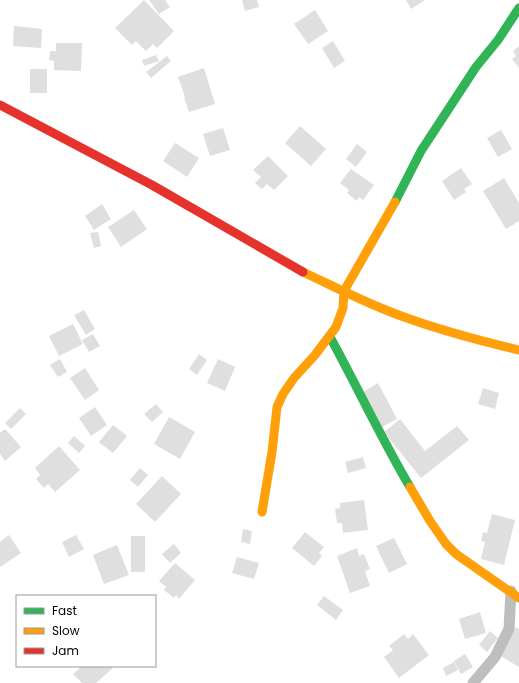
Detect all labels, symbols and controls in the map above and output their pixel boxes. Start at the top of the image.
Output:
legend [16,595,156,667]
text: Fast [52,602,77,619]
text: Slow [52,622,80,639]
text: Jam [52,642,79,659]

